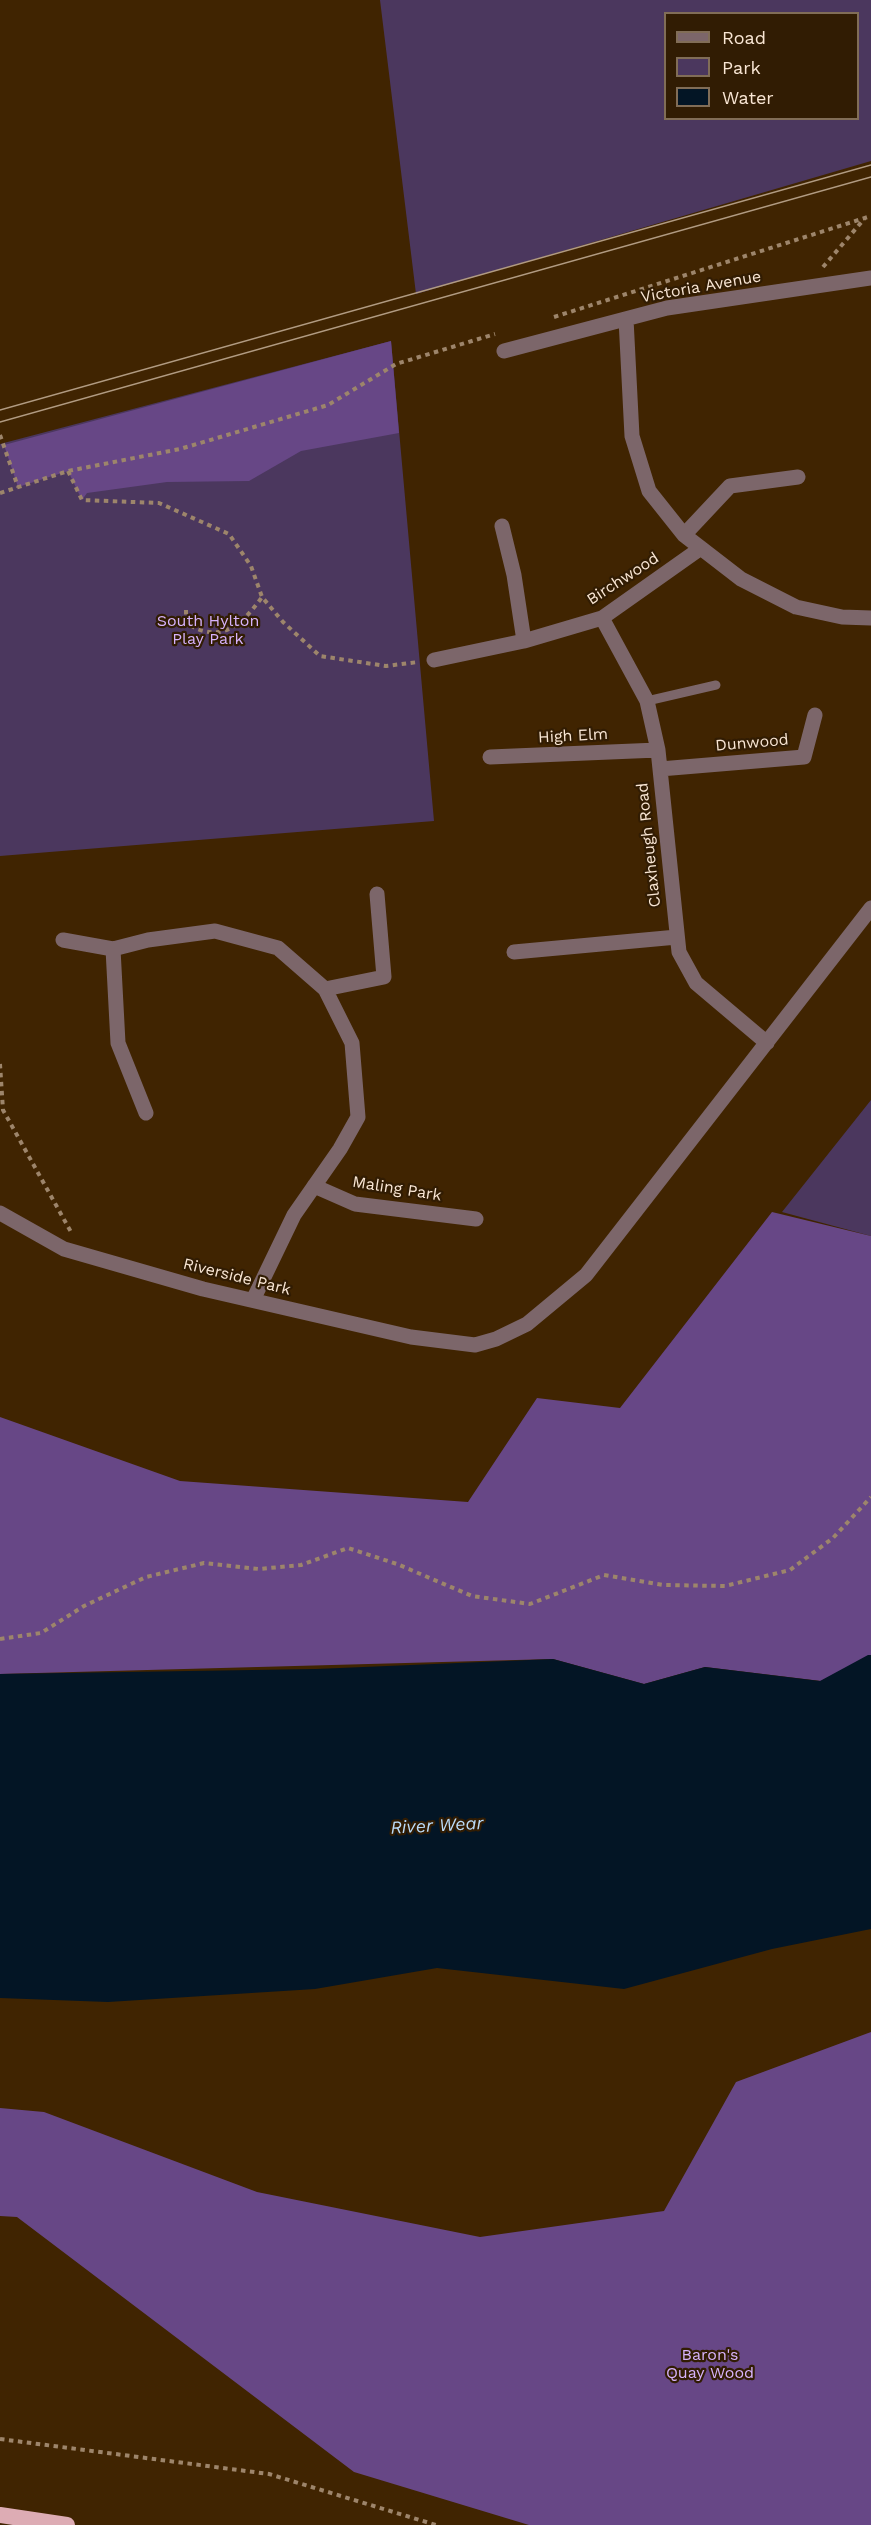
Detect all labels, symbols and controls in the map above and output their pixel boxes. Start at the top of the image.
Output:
legend [664,12,859,120]
text: Road [722,27,766,48]
text: Park [722,57,761,78]
text: Water [722,87,774,108]
street label: Victoria Avenue [639,267,763,307]
street label: Birchwood [583,549,663,609]
park label: South Hylton Play Park [157,611,259,649]
street label: High Elm [537,725,609,747]
street label: Dunwood [715,730,789,756]
street label: Claxheugh Road [633,782,665,908]
street label: Maling Park [351,1172,443,1206]
street label: Riverside Park [181,1254,293,1300]
water label: River Wear [390,1813,484,1839]
park label: Baron's Quay Wood [666,2345,754,2383]

